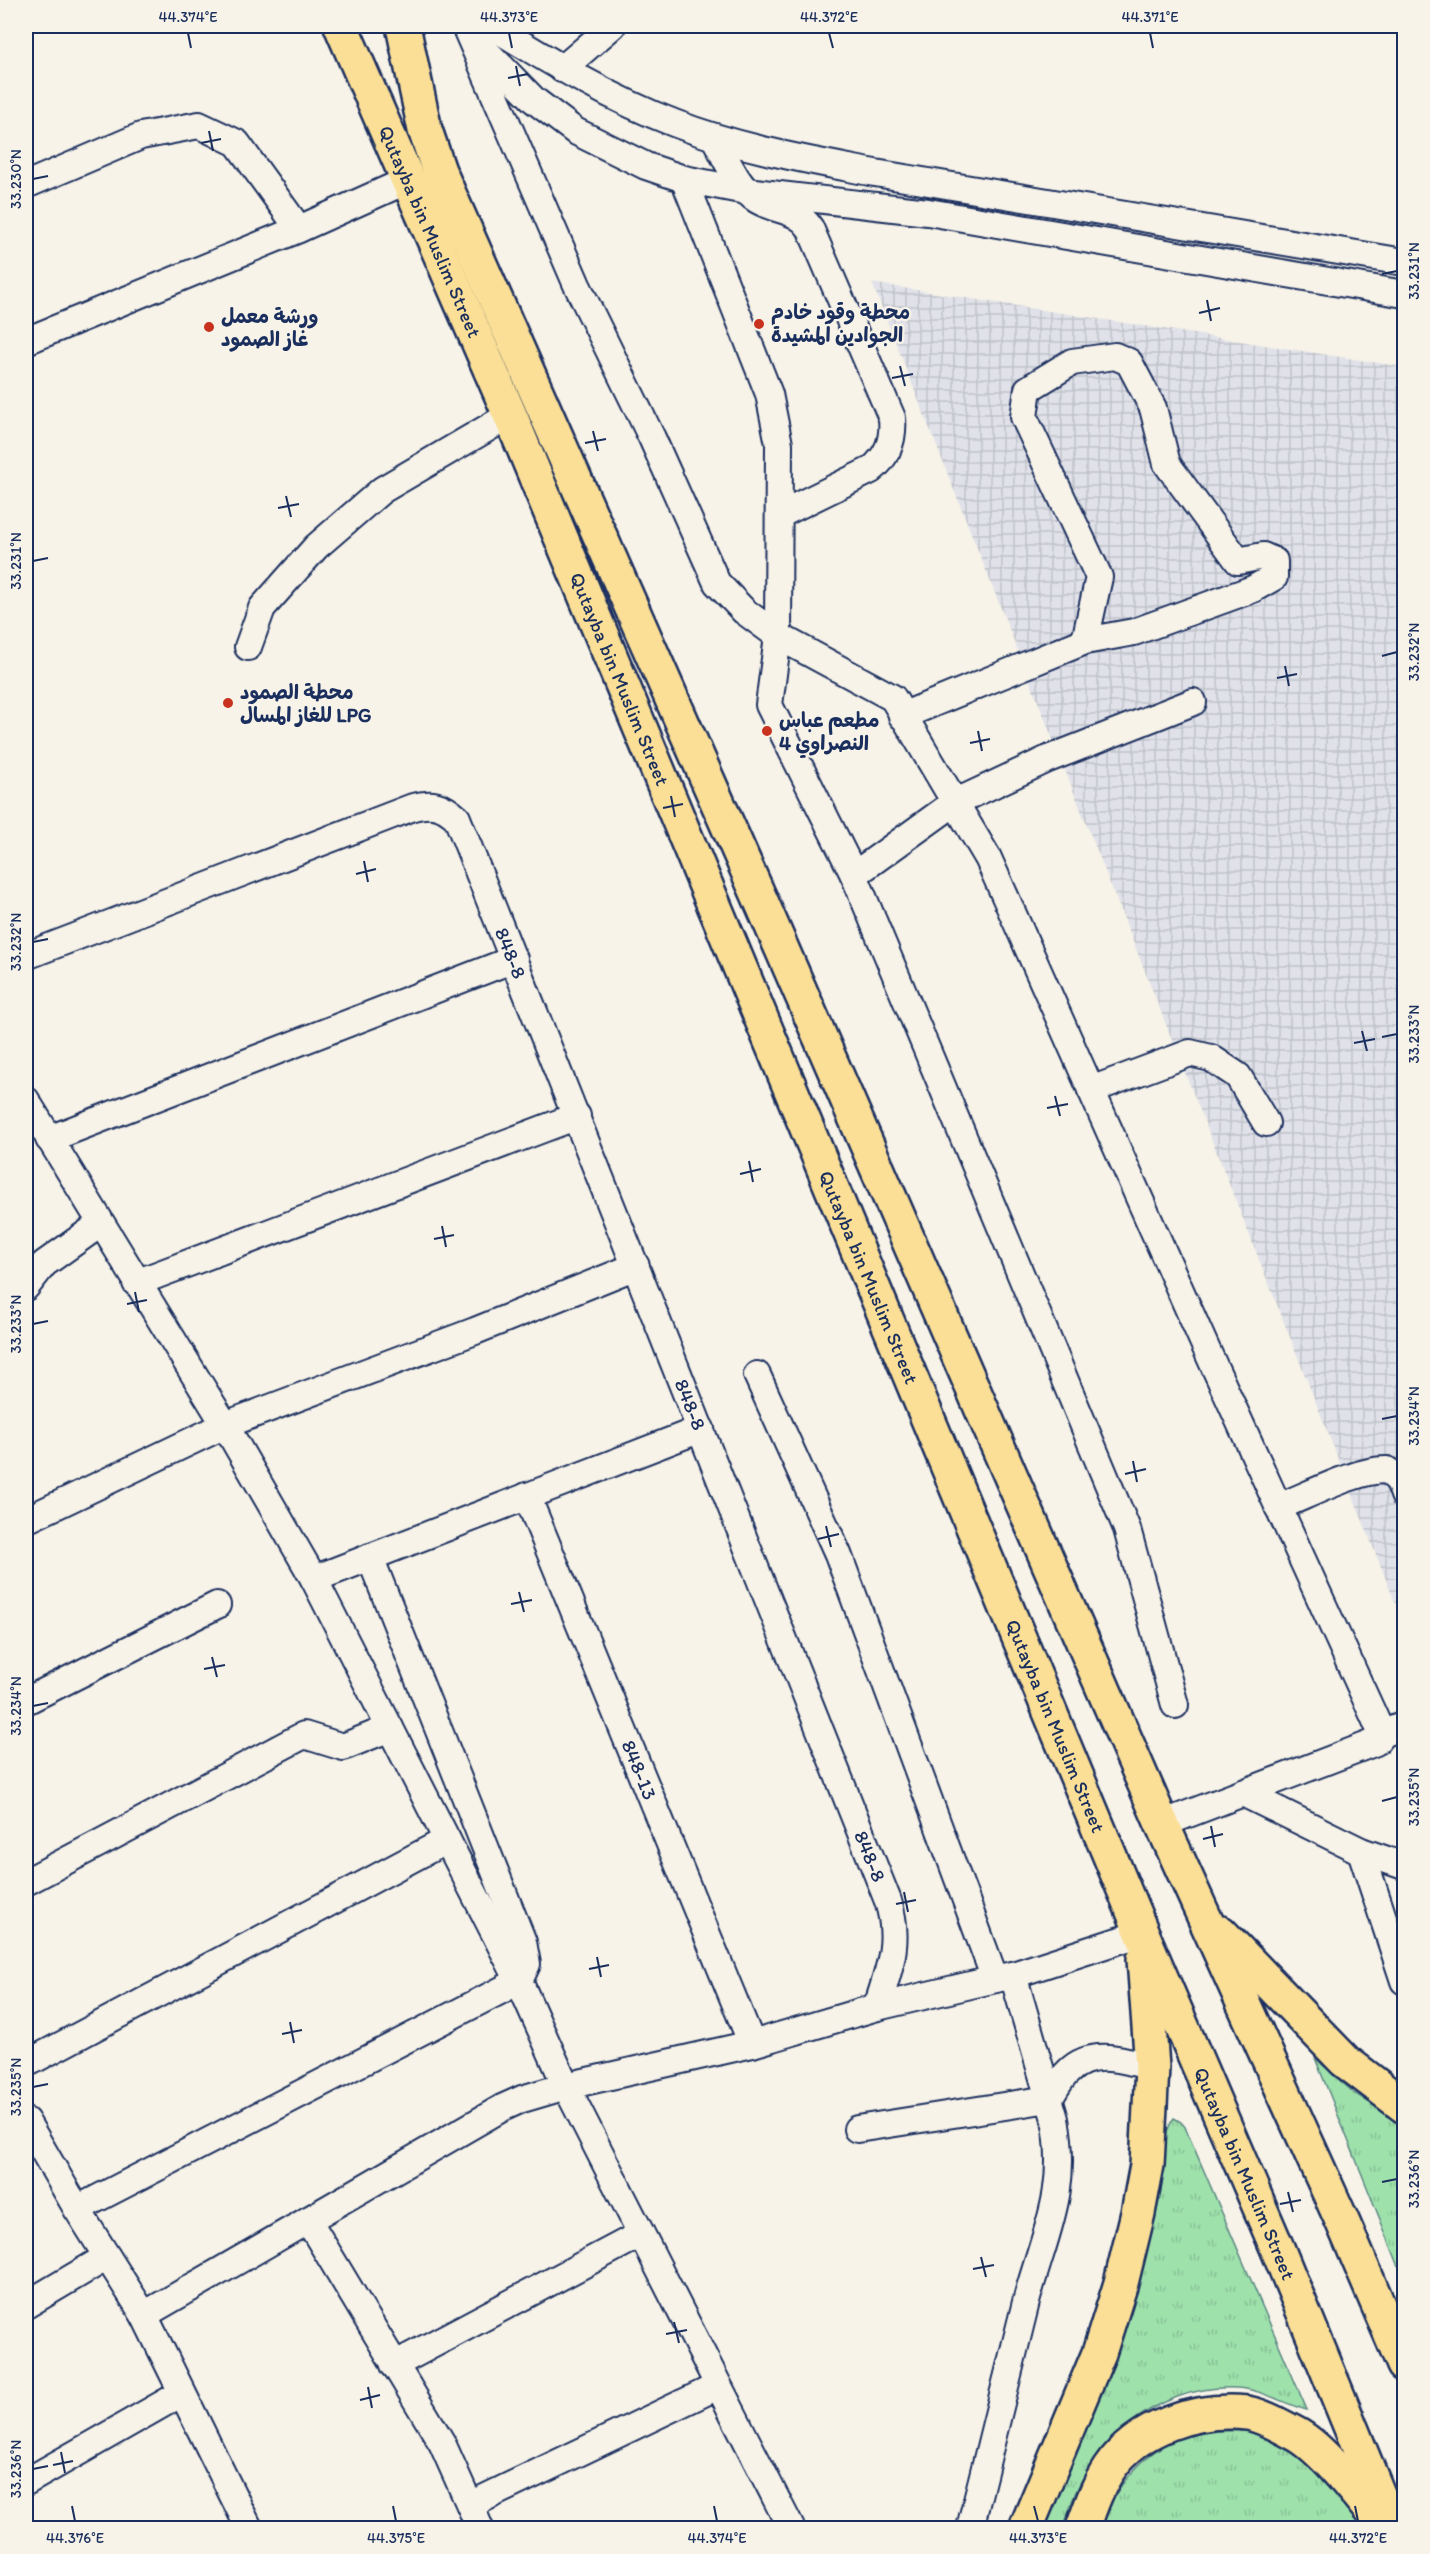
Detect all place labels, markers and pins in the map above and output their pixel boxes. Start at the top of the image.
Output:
place label: محطة وقود خادم الجوادين المشيدة [771,300,910,348]
place label: ورشة معمل غاز الصمود [221,304,319,352]
marker: محطة وقود خادم الجوادين المشيدة [752,317,766,331]
marker: ورشة معمل غاز الصمود [202,320,216,334]
place label: محطة الصمود للغاز المسال LPG [240,680,372,727]
marker: محطة الصمود للغاز المسال LPG [221,696,235,710]
place label: مطعم عباس النصراوي 4 [779,708,880,759]
marker: مطعم عباس النصراوي 4 [760,724,774,738]

